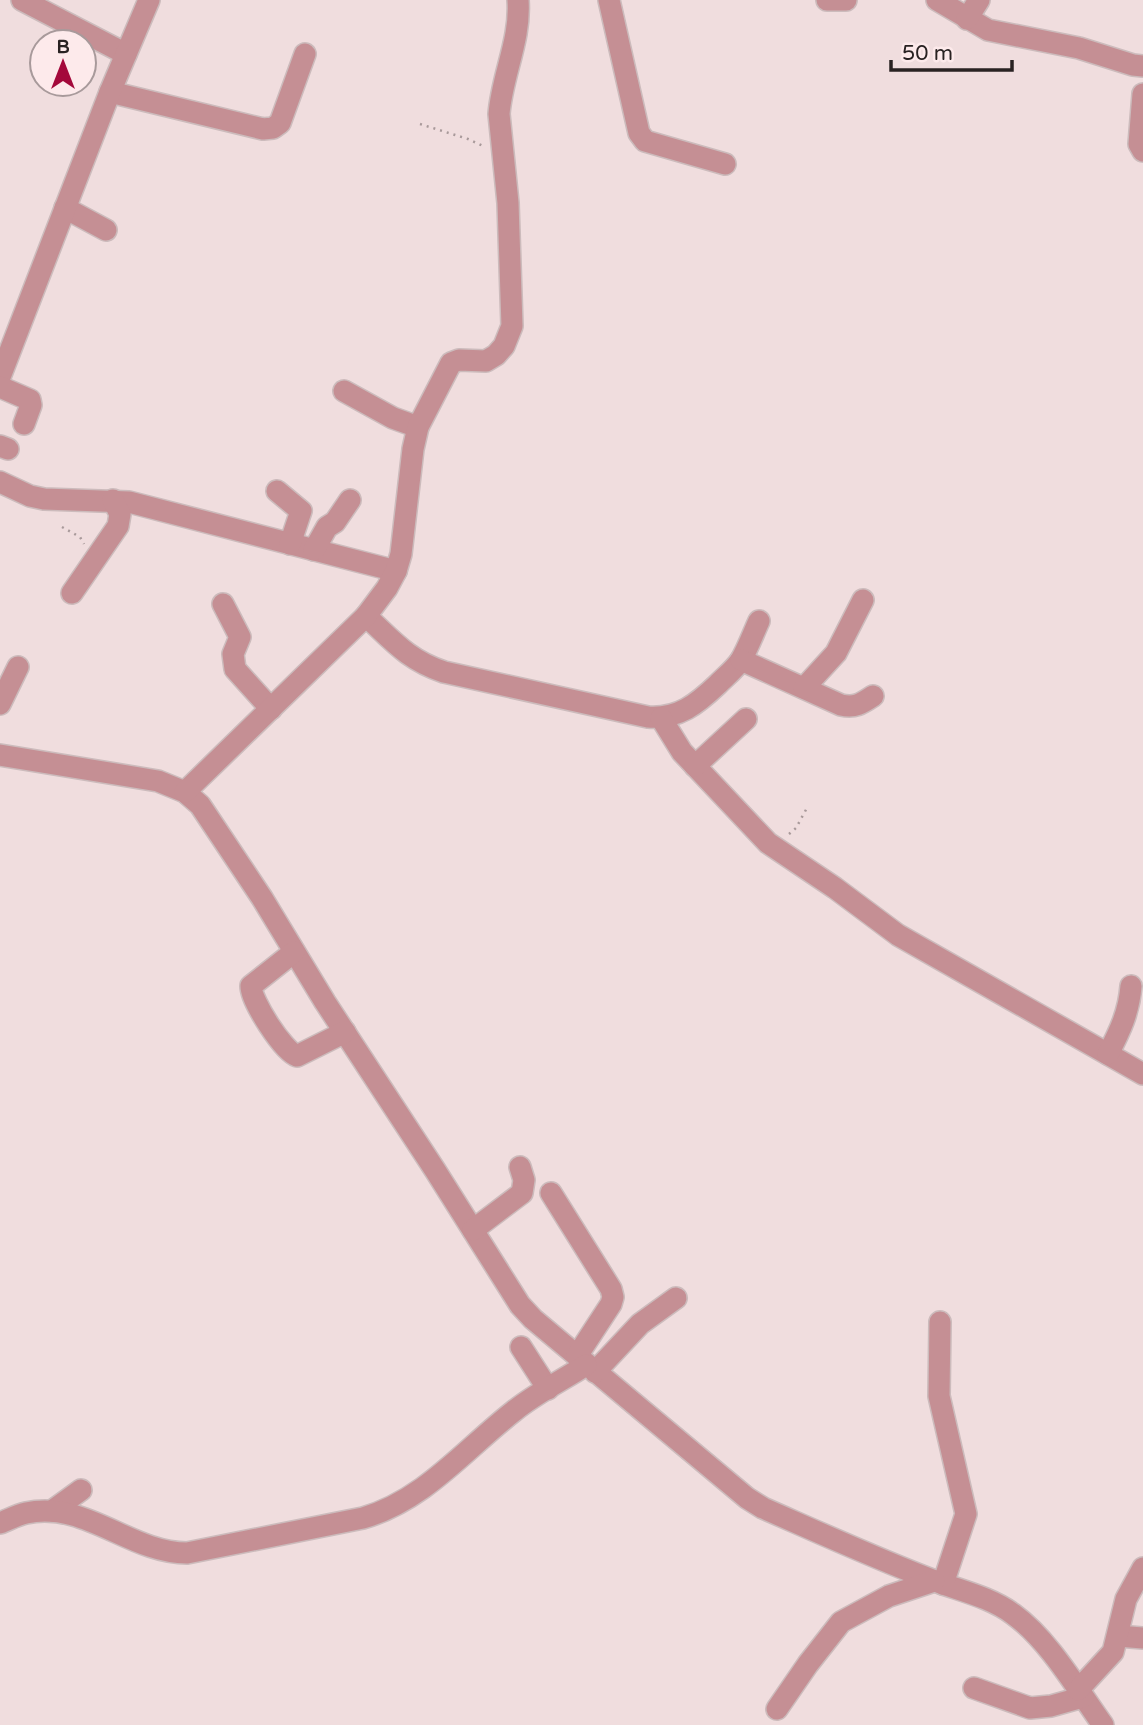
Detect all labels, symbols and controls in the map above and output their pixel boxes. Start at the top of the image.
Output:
north arrow [28,28,98,98]
scale bar [891,28,1012,72]
text: B [56,36,70,58]
text: 50 m [902,41,953,66]

